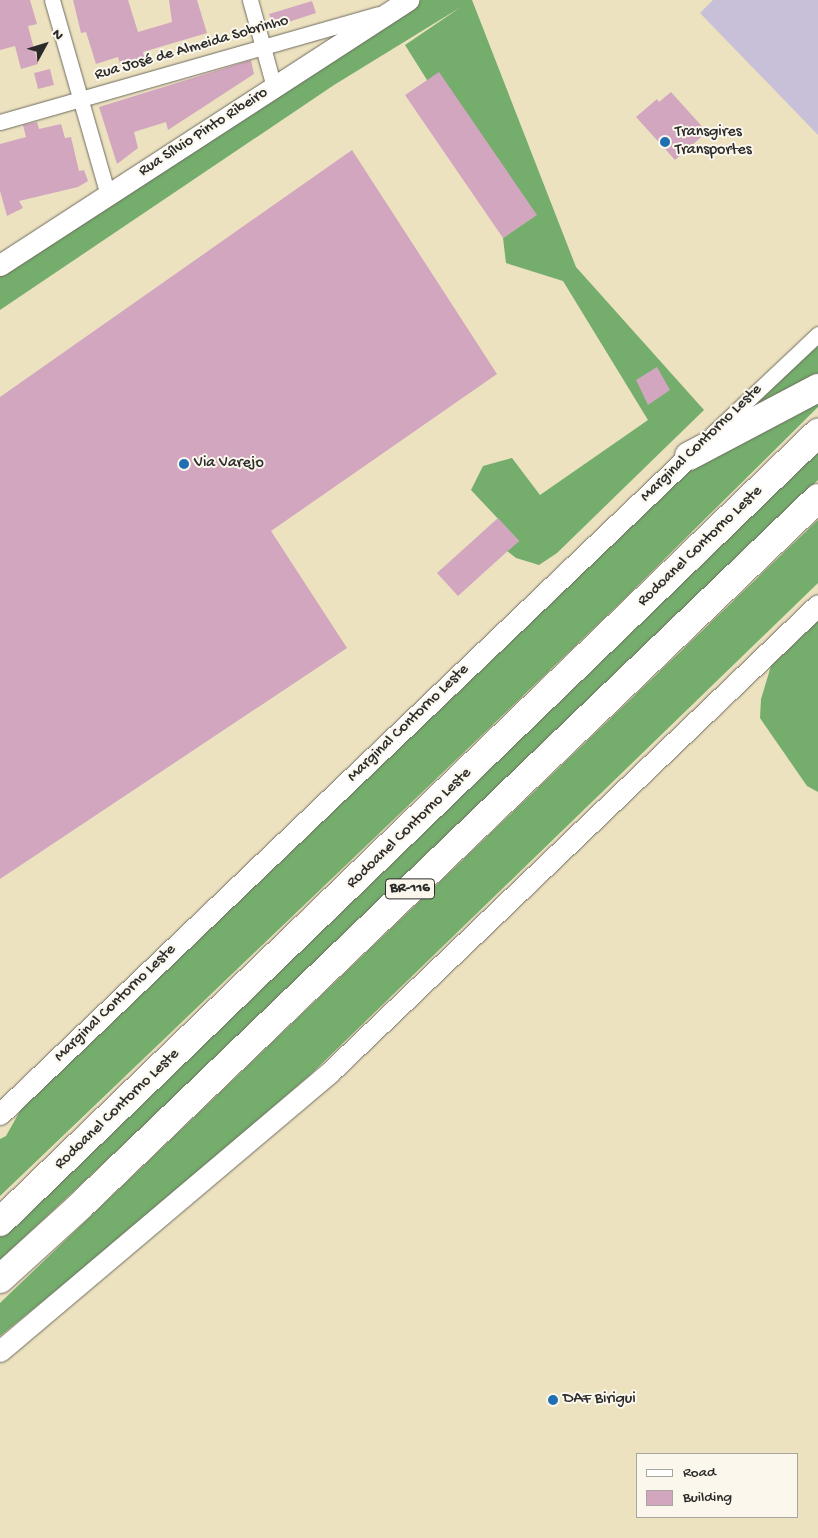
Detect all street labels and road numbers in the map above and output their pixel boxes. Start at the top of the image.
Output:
street label: Rua José de Almeida Sobrinho [93,12,291,86]
street label: Rua Sílvio Pinto Ribeiro [136,84,272,182]
street label: Marginal Contorno Leste [637,381,767,507]
street label: Rodoanel Contorno Leste [635,482,767,612]
street label: Marginal Contorno Leste [344,661,474,787]
street label: Rodoanel Contorno Leste [344,764,476,894]
road number: BR-116 [385,876,435,902]
street label: Marginal Contorno Leste [51,941,181,1067]
street label: Rodoanel Contorno Leste [52,1045,184,1175]

